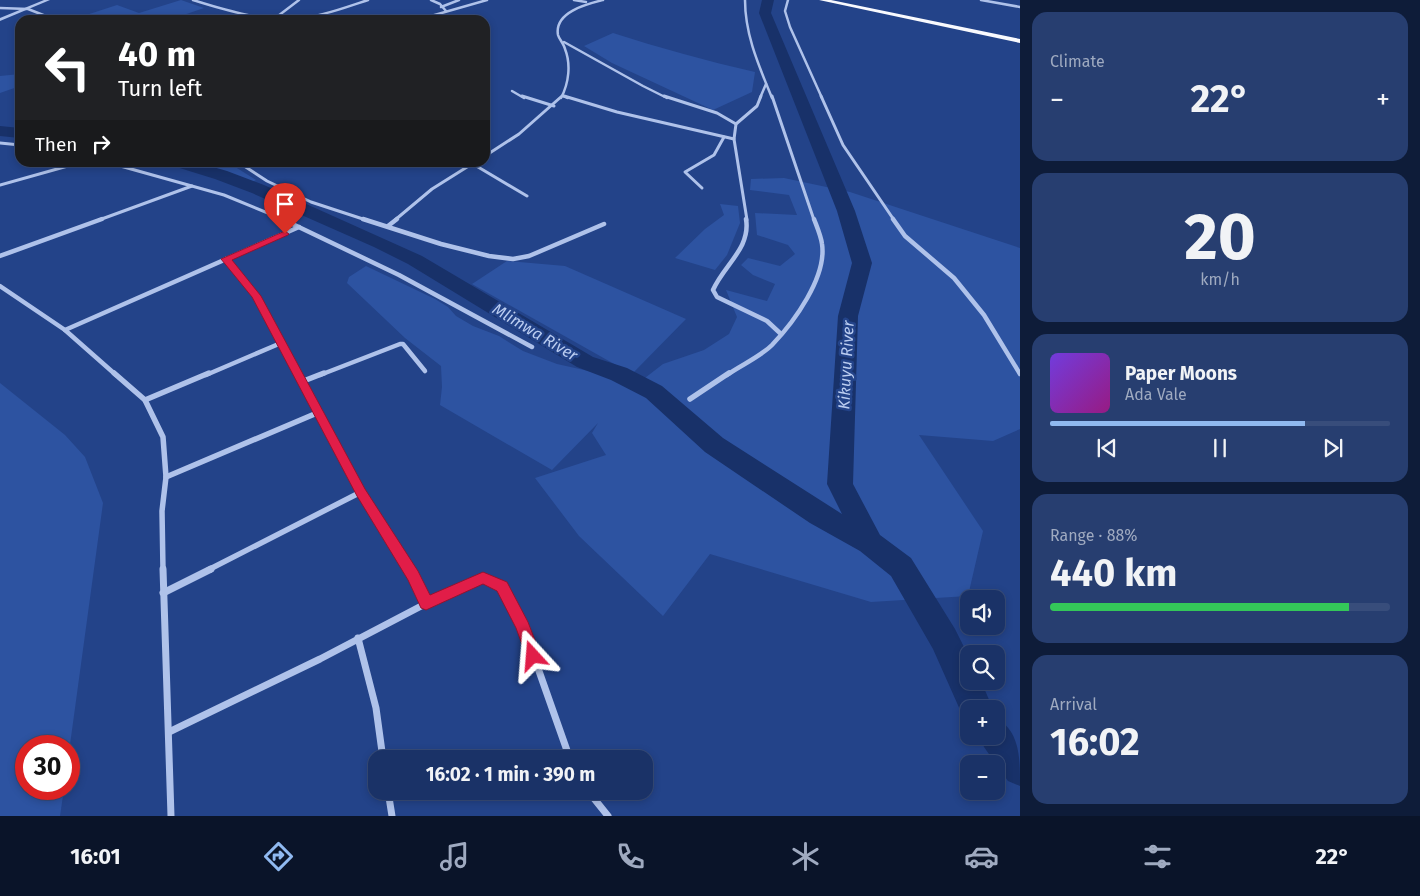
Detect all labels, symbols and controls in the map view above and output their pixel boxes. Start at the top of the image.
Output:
text: 40 m [118,33,196,75]
icon: left [35,35,100,100]
text: Climate [1050,52,1105,71]
text: Turn left [118,75,202,102]
text: 22° [1190,76,1250,122]
text: − [1050,83,1064,116]
text: + [1376,83,1390,116]
icon: right [87,130,115,158]
text: Then [35,133,77,156]
pin [264,183,306,234]
icon: arrive [271,190,299,218]
text: 20 [1184,198,1256,276]
text: km/h [1200,270,1240,289]
water label: Mlimwa River [489,299,582,365]
water label: Kikuyu River [834,319,858,410]
text: Paper Moons [1125,362,1237,385]
text: Ada Vale [1125,385,1187,404]
icon: previous [1093,434,1121,462]
icon: pause [1206,434,1234,462]
icon: next [1319,434,1347,462]
text: Range · 88% [1050,526,1138,545]
text: 440 km [1050,550,1177,596]
map controls [960,590,1005,800]
button: sound [960,590,1005,635]
position arrow [506,629,558,681]
button: search [960,645,1005,690]
text: Arrival [1050,695,1097,714]
button: + [960,700,1005,745]
text: 16:02 [1050,719,1140,765]
speed limit sign: 30 [15,735,80,800]
button: − [960,755,1005,800]
text: 16:02 · 1 min · 390 m [426,763,595,786]
icon: directions [261,839,296,874]
icon: music [437,839,472,874]
icon: phone [613,839,648,874]
icon: climate [788,839,823,874]
icon: car [964,839,999,874]
icon: filters [1140,839,1175,874]
text: 16:01 [70,843,121,870]
text: 22° [1315,843,1350,870]

